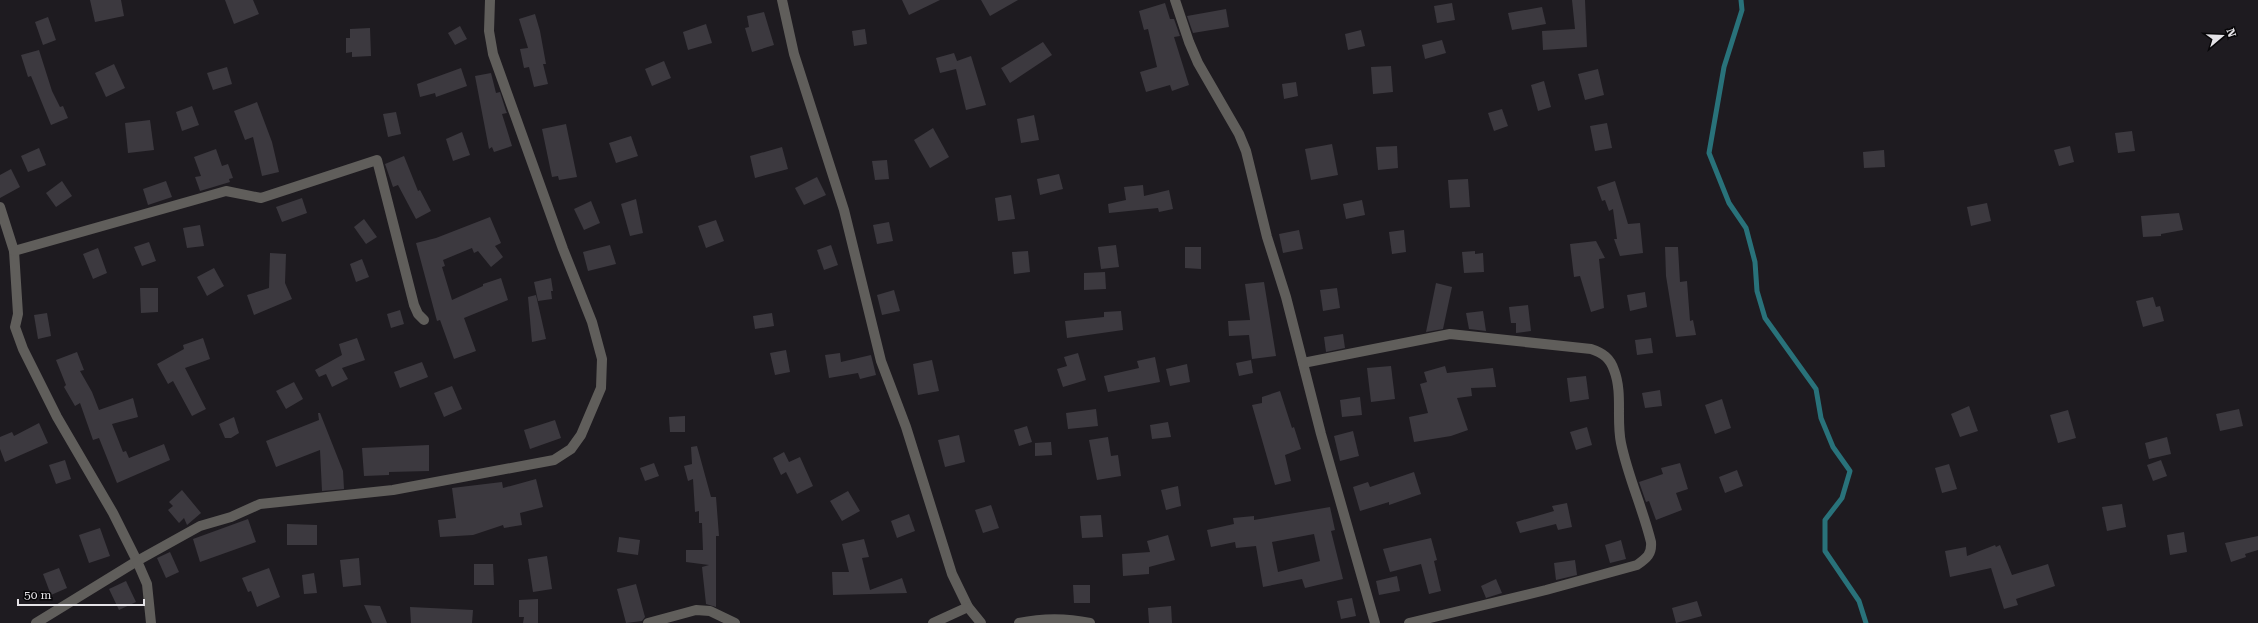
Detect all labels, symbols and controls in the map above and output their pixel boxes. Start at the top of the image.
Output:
north arrow [2202,16,2242,56]
text: N [2223,27,2239,40]
scale bar [18,581,144,607]
text: 50 m [24,588,51,602]

